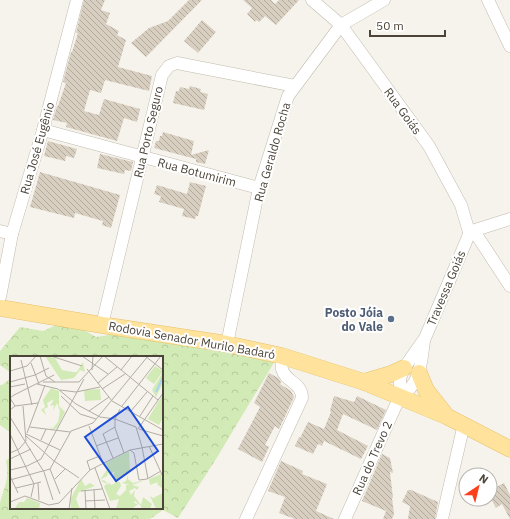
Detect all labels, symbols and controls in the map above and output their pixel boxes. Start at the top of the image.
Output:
scale bar [370,12,445,38]
text: 50 m [376,18,404,33]
street label: Rua Porto Seguro [130,85,166,179]
street label: Rua Goiás [381,85,425,137]
street label: Rua José Eugênio [17,100,57,196]
street label: Rua Geraldo Rocha [251,100,294,203]
street label: Rua Botumirim [156,154,238,190]
street label: Travessa Goiás [423,248,469,328]
place label: Posto Jóia do Vale [325,305,383,334]
marker: Posto Jóia do Vale [386,314,396,324]
street label: Rodovia Senador Murilo Badaró [107,318,277,362]
inset map [10,356,163,509]
street label: Rua do Trevo 2 [349,418,395,498]
north arrow [458,467,498,507]
text: N [476,471,491,487]

